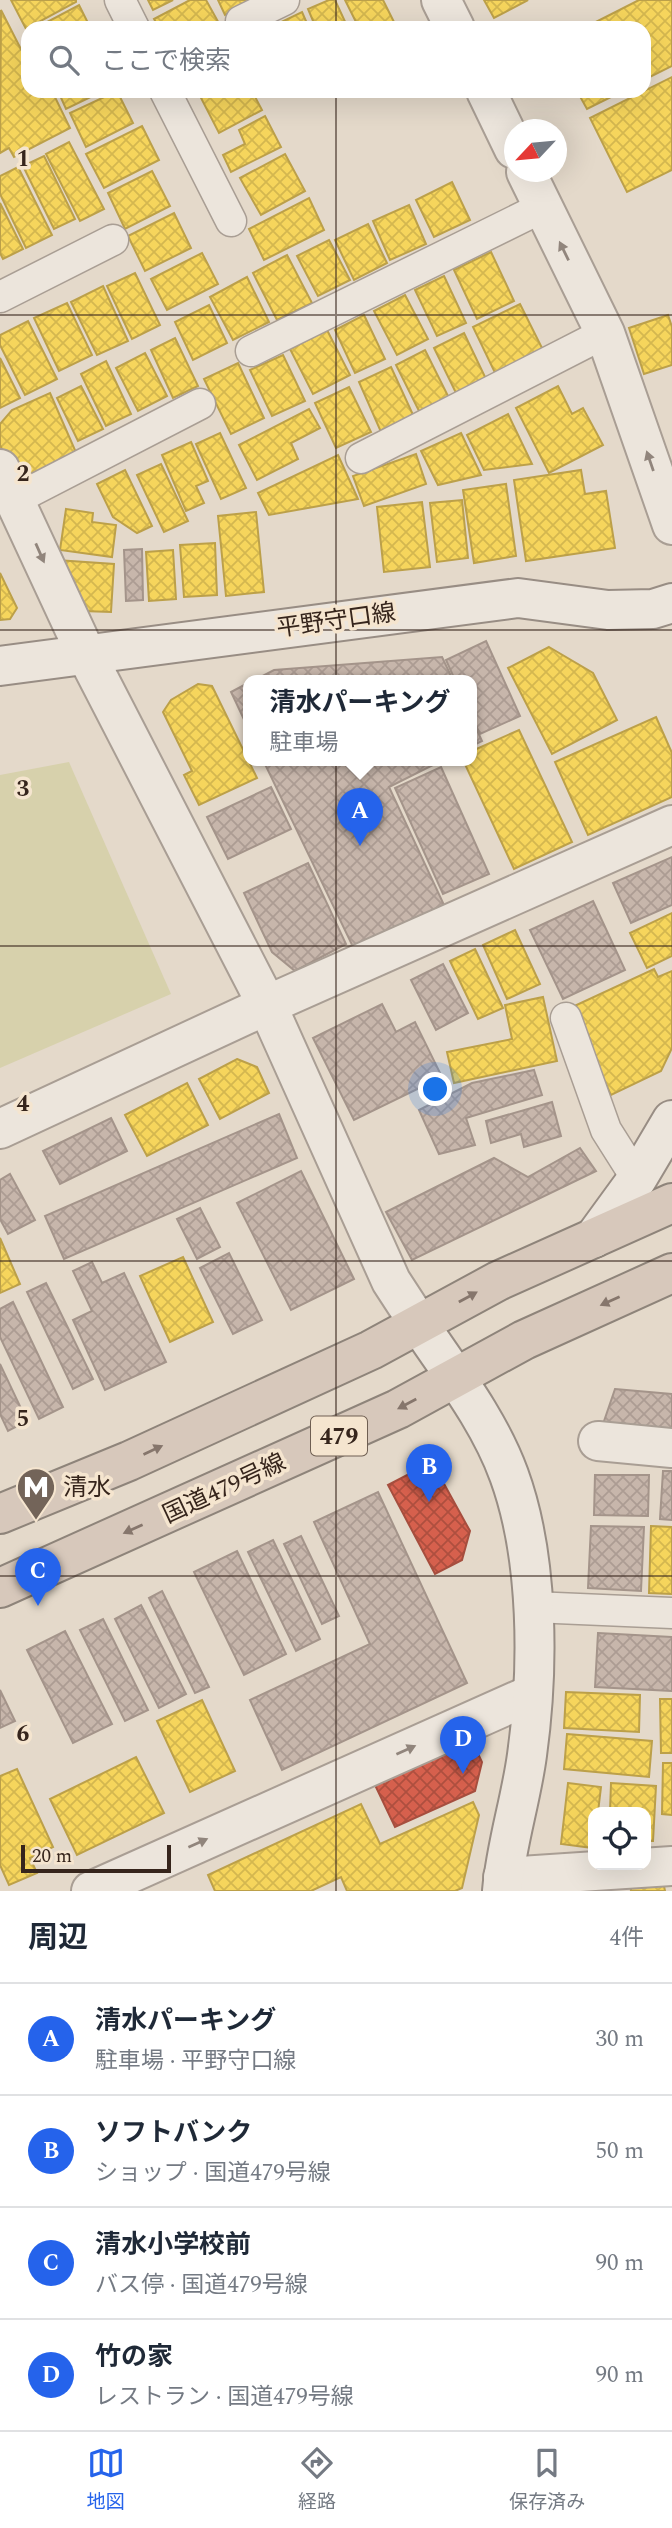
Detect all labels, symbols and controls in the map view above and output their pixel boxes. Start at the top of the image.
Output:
search box [21,21,651,98]
icon: search [45,41,83,79]
text: ここで検索 [101,41,231,81]
north arrow [504,119,567,182]
text: 1 [17,142,29,177]
one-way arrow [559,241,570,261]
one-way arrow [644,450,655,471]
text: 2 [17,457,30,492]
one-way arrow [34,543,46,563]
street label: 平野守口線 [274,595,398,647]
popup [243,675,477,766]
text: 清水パーキング [269,683,451,723]
text: 駐車場 [269,726,338,761]
text: 3 [17,772,30,807]
pin: A [337,788,383,846]
your location [418,1072,452,1106]
text: 4 [17,1087,30,1122]
one-way arrow [458,1291,478,1303]
one-way arrow [600,1295,620,1307]
one-way arrow [397,1398,417,1409]
text: 5 [17,1402,29,1437]
road number: 479 [311,1416,367,1456]
one-way arrow [143,1444,164,1455]
pin: B [406,1444,452,1502]
street label: 国道479号線 [157,1445,292,1533]
metro station icon: 清水 [15,1466,57,1521]
place label: 清水 [63,1470,111,1506]
one-way arrow [123,1524,144,1535]
pin: C [15,1548,61,1606]
pin: D [440,1716,486,1774]
text: 6 [17,1717,30,1752]
one-way arrow [396,1744,416,1756]
map controls [588,1807,651,1870]
button: locate [588,1807,651,1870]
one-way arrow [188,1837,208,1849]
scale bar [21,1842,172,1874]
text: 20 m [32,1842,72,1871]
text: 周辺 [28,1915,88,1961]
text: 4件 [610,1921,644,1956]
text: 清水パーキング [95,2001,276,2041]
text: A [42,2022,60,2057]
text: 30 m [595,2022,644,2057]
text: 駐車場 · 平野守口線 [95,2044,296,2079]
text: ソフトバンク [95,2113,252,2153]
text: B [43,2134,59,2169]
text: 50 m [595,2134,644,2169]
text: ショップ · 国道479号線 [95,2156,331,2191]
text: 清水小学校前 [95,2225,251,2265]
text: C [43,2246,59,2281]
text: 90 m [595,2246,644,2281]
text: バス停 · 国道479号線 [95,2268,308,2303]
text: 竹の家 [95,2337,173,2377]
text: D [42,2358,60,2393]
text: 90 m [595,2358,644,2393]
text: レストラン · 国道479号線 [95,2380,354,2415]
tab: 地図 [87,2444,125,2517]
tab: 経路 [298,2444,336,2517]
tab: 保存済み [509,2444,585,2517]

